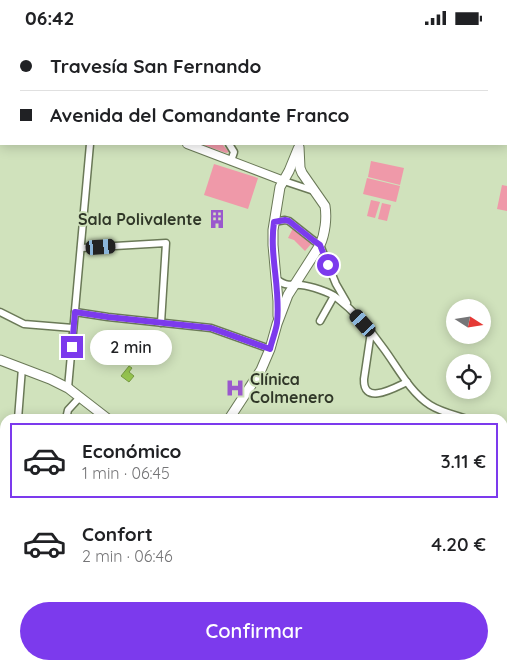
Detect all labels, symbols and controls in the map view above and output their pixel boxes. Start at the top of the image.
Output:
text: 06:42 [25,6,74,30]
text: Travesía San Fernando [50,54,261,78]
text: Avenida del Comandante Franco [50,103,349,127]
building icon: Sala Polivalente [206,208,228,230]
place label: Sala Polivalente [78,209,202,229]
car [85,238,116,256]
route start [317,254,339,276]
north arrow [446,299,491,344]
map controls [446,299,491,399]
car [347,307,378,339]
callout: 2 min [90,329,172,365]
route end [61,336,83,358]
text: 2 min [110,337,152,357]
button: locate [446,354,491,399]
place label: Clínica Colmenero [250,369,334,407]
hospital icon: Clínica Colmenero [224,377,246,399]
icon: car [22,438,67,483]
text: Económico [82,439,181,463]
text: 3.11 € [440,449,486,473]
text: 1 min · 06:45 [82,463,170,483]
icon: car [22,521,67,566]
text: Confort [82,522,153,546]
text: 4.20 € [431,532,486,556]
text: 2 min · 06:46 [82,546,173,566]
button: Confirmar [20,602,488,660]

